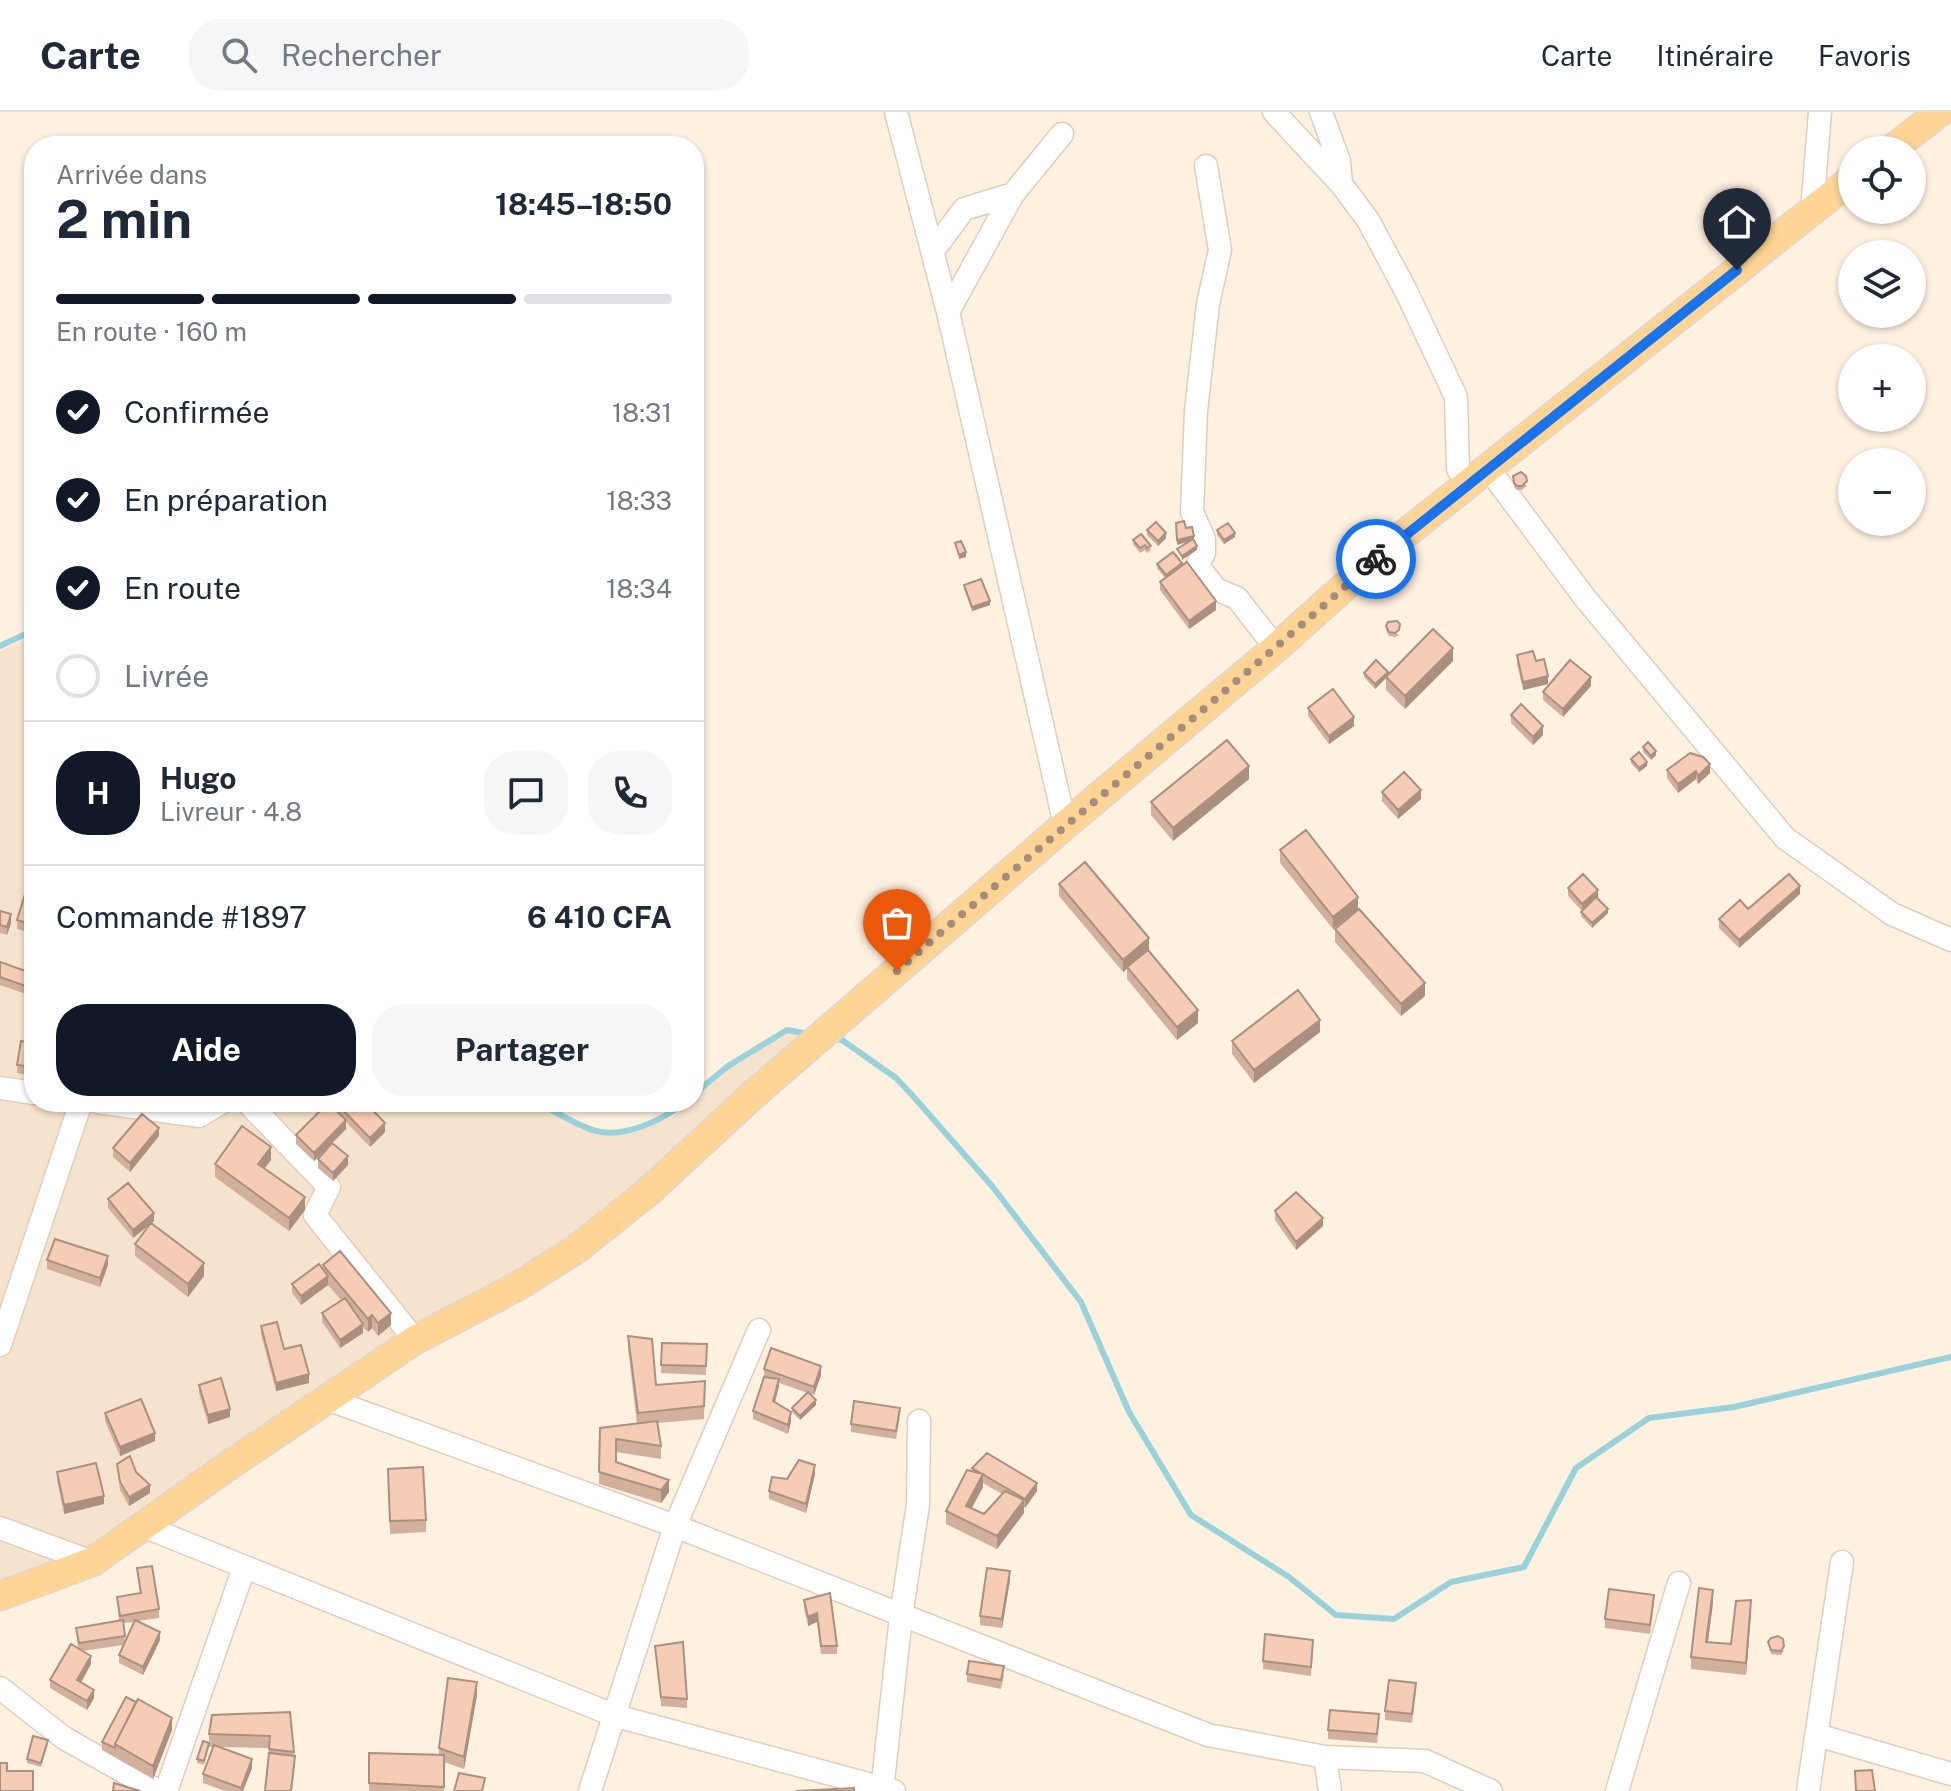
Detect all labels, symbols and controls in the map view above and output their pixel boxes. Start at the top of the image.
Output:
search box [189,19,749,91]
text: Carte [40,33,141,78]
icon: search [217,33,261,77]
text: Rechercher [281,37,442,73]
text: Carte [1541,39,1612,72]
text: Itinéraire [1656,39,1774,72]
text: Favoris [1818,39,1911,72]
map controls [1838,136,1926,536]
button: locate [1838,136,1926,224]
text: Arrivée dans [56,159,207,190]
text: 18:45–18:50 [495,186,672,222]
pin [1703,188,1771,270]
text: 2 min [56,189,192,250]
icon: home [1715,200,1759,244]
button: layers [1838,240,1926,328]
text: En route · 160 m [56,316,247,347]
button: + [1838,344,1926,432]
icon: check [56,390,100,434]
text: Confirmée [124,394,269,430]
text: 18:31 [612,397,672,428]
button: − [1838,448,1926,536]
icon: check [56,478,100,522]
text: En préparation [124,482,328,518]
text: 18:33 [606,485,672,516]
courier [1336,519,1416,599]
icon: bike [1354,537,1398,581]
icon: check [56,566,100,610]
text: En route [124,570,241,606]
text: 18:34 [606,573,672,604]
text: Livrée [124,658,209,694]
button: chat [484,751,568,835]
button: phone [588,751,672,835]
text: Hugo [160,760,237,796]
text: H [86,775,110,811]
text: Livreur · 4.8 [160,796,302,827]
pin [863,889,931,971]
text: Commande #1897 [56,899,307,935]
text: 6 410 CFA [527,899,672,935]
icon: bag [875,901,919,945]
button: Aide [56,1004,356,1096]
button: Partager [372,1004,672,1096]

